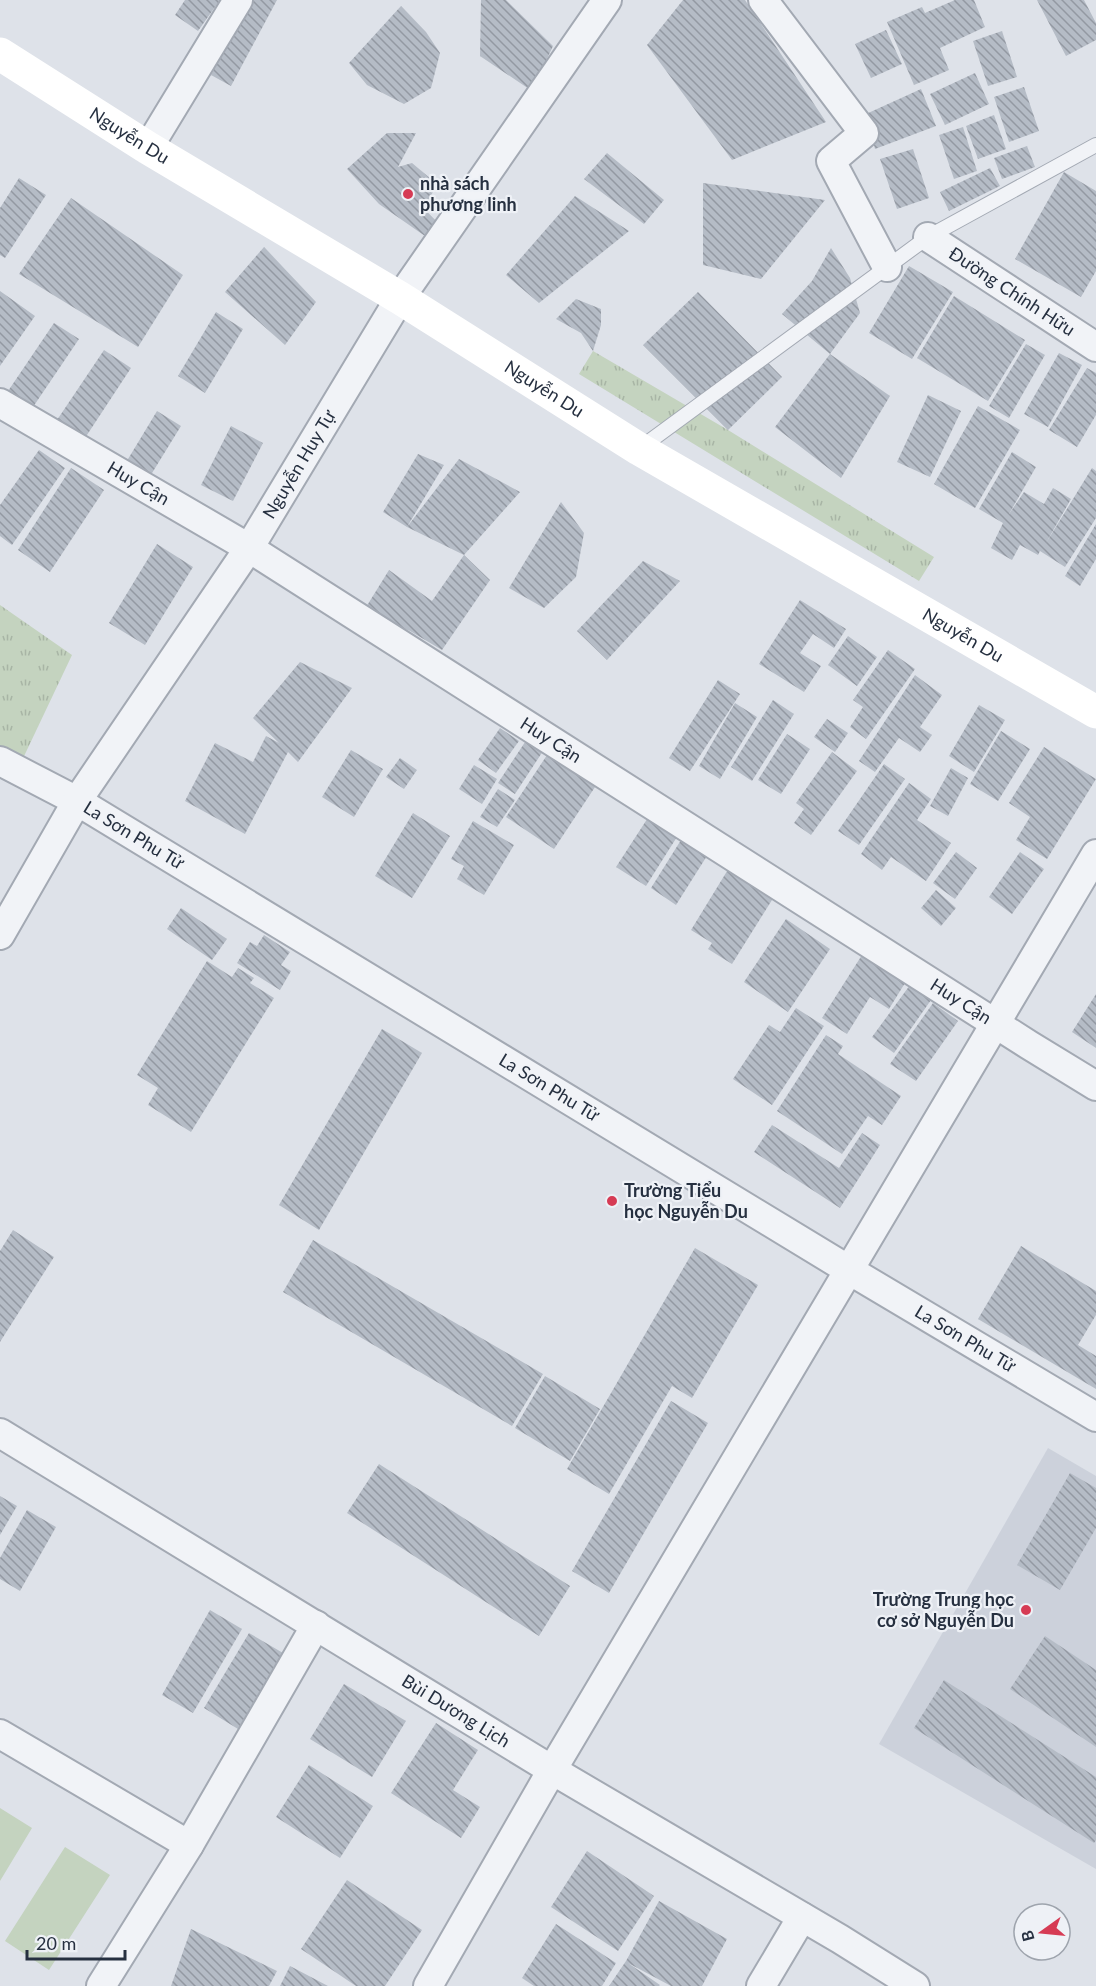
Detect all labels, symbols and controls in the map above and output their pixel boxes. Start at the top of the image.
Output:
street label: Nguyễn Du [86,102,173,168]
place label: nhà sách phương linh [420,172,517,215]
marker: nhà sách phương linh [401,187,415,201]
street label: Đường Chính Hữu [945,242,1079,340]
street label: Nguyễn Du [501,355,588,421]
street label: Nguyễn Huy Tự [257,405,340,522]
street label: Huy Cận [104,456,174,509]
street label: Nguyễn Du [919,603,1008,666]
street label: Huy Cận [517,712,586,767]
street label: La Sơn Phu Tử [80,796,189,874]
street label: Huy Cận [927,973,996,1028]
street label: La Sơn Phu Tử [495,1048,604,1126]
place label: Trường Tiểu học Nguyễn Du [624,1179,748,1222]
marker: Trường Tiểu học Nguyễn Du [605,1194,619,1208]
street label: La Sơn Phu Tử [911,1300,1020,1377]
place label: Trường Trung học cơ sở Nguyễn Du [873,1588,1014,1631]
marker: Trường Trung học cơ sở Nguyễn Du [1019,1603,1033,1617]
street label: Bùi Dương Lịch [398,1669,514,1752]
north arrow [1012,1902,1072,1962]
scale bar [27,1923,124,1961]
text: B [1016,1928,1038,1944]
text: 20 m [36,1932,76,1954]

